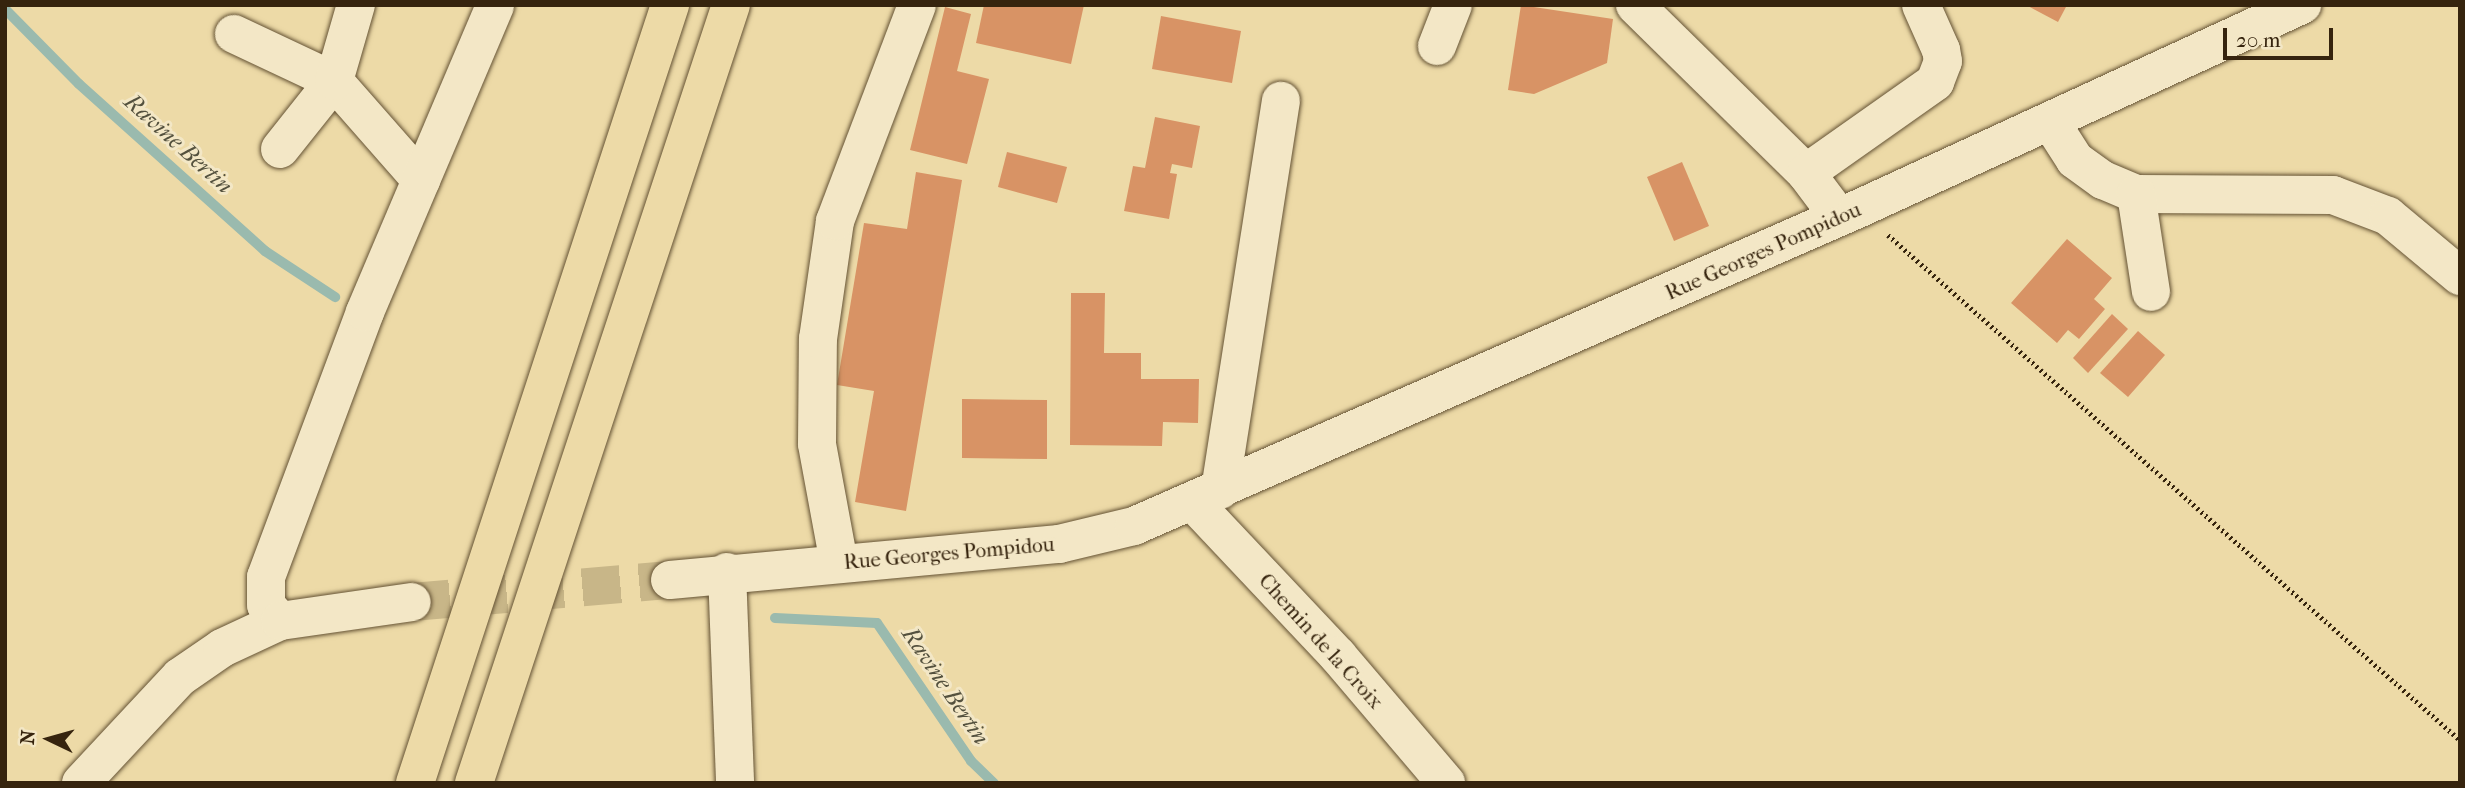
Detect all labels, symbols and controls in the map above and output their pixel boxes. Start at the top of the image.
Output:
scale bar [2227,14,2337,58]
text: 20 m [2236,28,2280,52]
water label: Ravine Bertin [118,88,238,200]
street label: Rue Georges Pompidou [1661,196,1865,306]
street label: Rue Georges Pompidou [843,531,1055,575]
street label: Chemin de la Croix [1254,568,1388,714]
water label: Ravine Bertin [896,622,994,750]
north arrow [14,704,84,774]
text: N [16,729,40,745]

